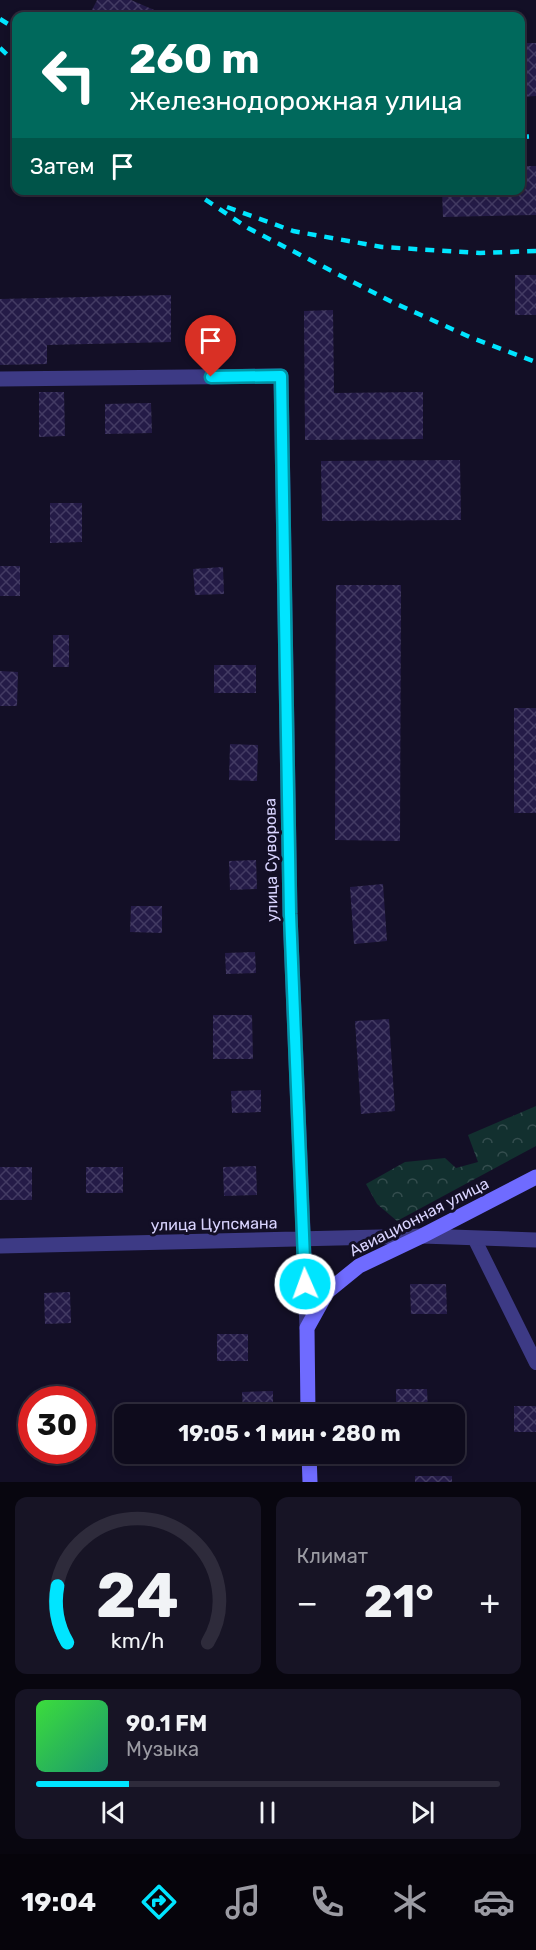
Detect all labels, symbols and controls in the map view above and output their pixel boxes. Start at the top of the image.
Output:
text: 260 m [129,34,260,84]
icon: left [30,36,108,114]
text: Железнодорожная улица [129,85,463,117]
icon: arrive [106,150,139,183]
text: Затем [30,153,94,180]
pin [185,315,236,377]
icon: arrive [194,324,227,357]
street label: улица Суворова [260,798,282,922]
street label: Авиационная улица [346,1174,492,1260]
street label: улица Цупсмана [150,1213,278,1235]
position arrow [273,1252,337,1316]
speed limit sign: 30 [18,1386,96,1464]
text: 19:05 · 1 мин · 280 m [178,1420,401,1447]
text: Климат [297,1544,368,1568]
text: 24 [96,1559,179,1633]
text: 21° [364,1575,434,1628]
text: − [297,1583,318,1622]
text: + [479,1583,500,1622]
text: km/h [111,1628,165,1653]
text: 90.1 FM [126,1710,207,1737]
text: Музыка [126,1737,199,1761]
icon: previous [97,1796,130,1829]
icon: pause [251,1796,284,1829]
icon: next [406,1796,439,1829]
icon: directions [138,1881,180,1923]
icon: music [222,1881,264,1923]
icon: phone [306,1881,348,1923]
icon: climate [389,1881,431,1923]
icon: car [473,1881,515,1923]
text: 19:04 [21,1886,96,1918]

